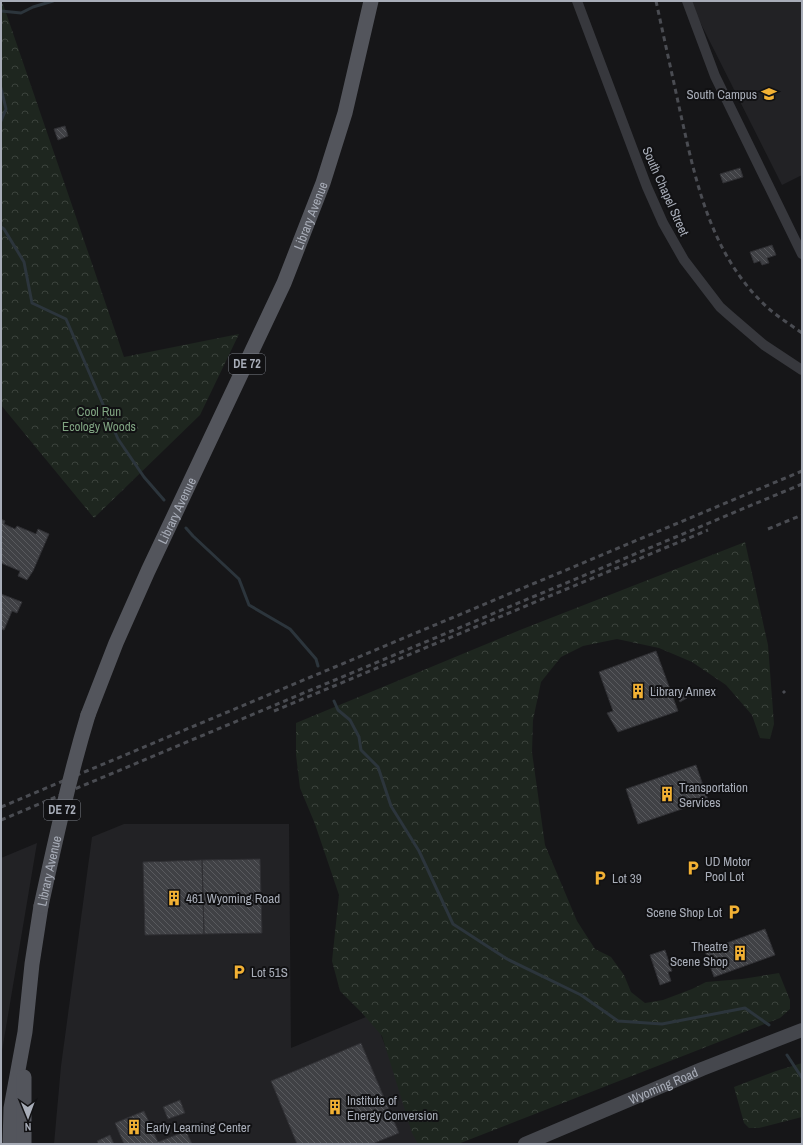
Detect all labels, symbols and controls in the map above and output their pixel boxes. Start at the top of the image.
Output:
school or university icon: South Campus [760,85,778,103]
place label: South Campus [686,86,757,103]
street label: South Chapel Street [638,144,693,239]
street label: Library Avenue [290,179,332,252]
road number: DE 72 [229,354,265,374]
park label: Cool Run Ecology Woods [62,403,136,435]
street label: Library Avenue [154,475,200,547]
building icon: Library Annex [629,682,647,700]
place label: Library Annex [650,683,716,700]
place label: Transportation Services [679,779,748,811]
building icon: Transportation Services [658,785,676,803]
road number: DE 72 [44,800,80,820]
street label: Library Avenue [33,834,65,908]
place label: UD Motor Pool Lot [705,853,751,885]
parking icon: UD Motor Pool Lot [684,859,702,877]
parking icon: Lot 39 [591,869,609,887]
place label: Lot 39 [612,870,642,887]
building icon: 461 Wyoming Road [165,889,183,907]
place label: 461 Wyoming Road [186,890,280,907]
parking icon: Scene Shop Lot [725,903,743,921]
place label: Scene Shop Lot [646,904,722,921]
place label: Theatre Scene Shop [670,938,728,970]
building icon: Theatre Scene Shop [731,944,749,962]
parking icon: Lot 51S [230,963,248,981]
place label: Lot 51S [251,964,288,981]
street label: Wyoming Road [626,1064,701,1108]
place label: Institute of Energy Conversion [347,1092,438,1124]
north arrow [8,1097,48,1137]
building icon: Institute of Energy Conversion [326,1098,344,1116]
building icon: Early Learning Center [125,1118,143,1136]
place label: Early Learning Center [146,1119,251,1136]
text: N [25,1120,32,1134]

